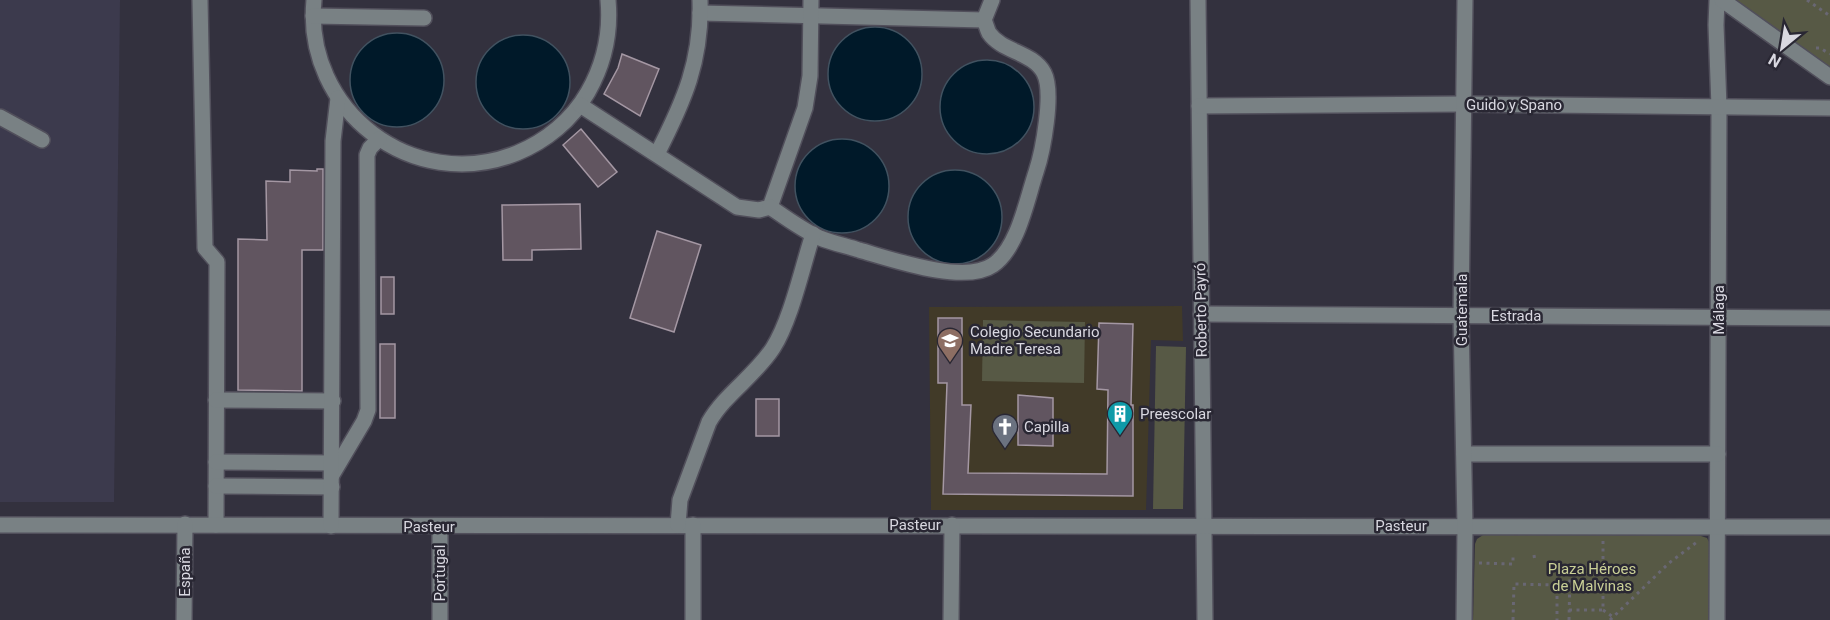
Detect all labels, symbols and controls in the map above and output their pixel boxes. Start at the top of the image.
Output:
north arrow [1752,18,1812,78]
text: N [1765,50,1784,72]
street label: Guido y Spano [1466,96,1562,114]
street label: Roberto Payró [1191,263,1211,357]
street label: Guatemala [1453,274,1471,346]
street label: Málaga [1710,285,1728,335]
street label: Estrada [1491,307,1541,325]
place label: Colegio Secundario Madre Teresa [970,323,1099,358]
school or university icon: Colegio Secundario Madre Teresa [935,326,965,364]
building icon: Preescolar [1105,399,1135,437]
place label: Preescolar [1140,405,1211,423]
church icon: Capilla [990,412,1020,450]
place label: Capilla [1024,418,1069,436]
street label: Pasteur [889,516,941,534]
street label: Pasteur [1375,517,1427,535]
street label: Pasteur [403,518,455,536]
street label: Portugal [431,545,449,601]
street label: España [176,547,194,597]
park label: Plaza Héroes de Malvinas [1548,560,1636,595]

